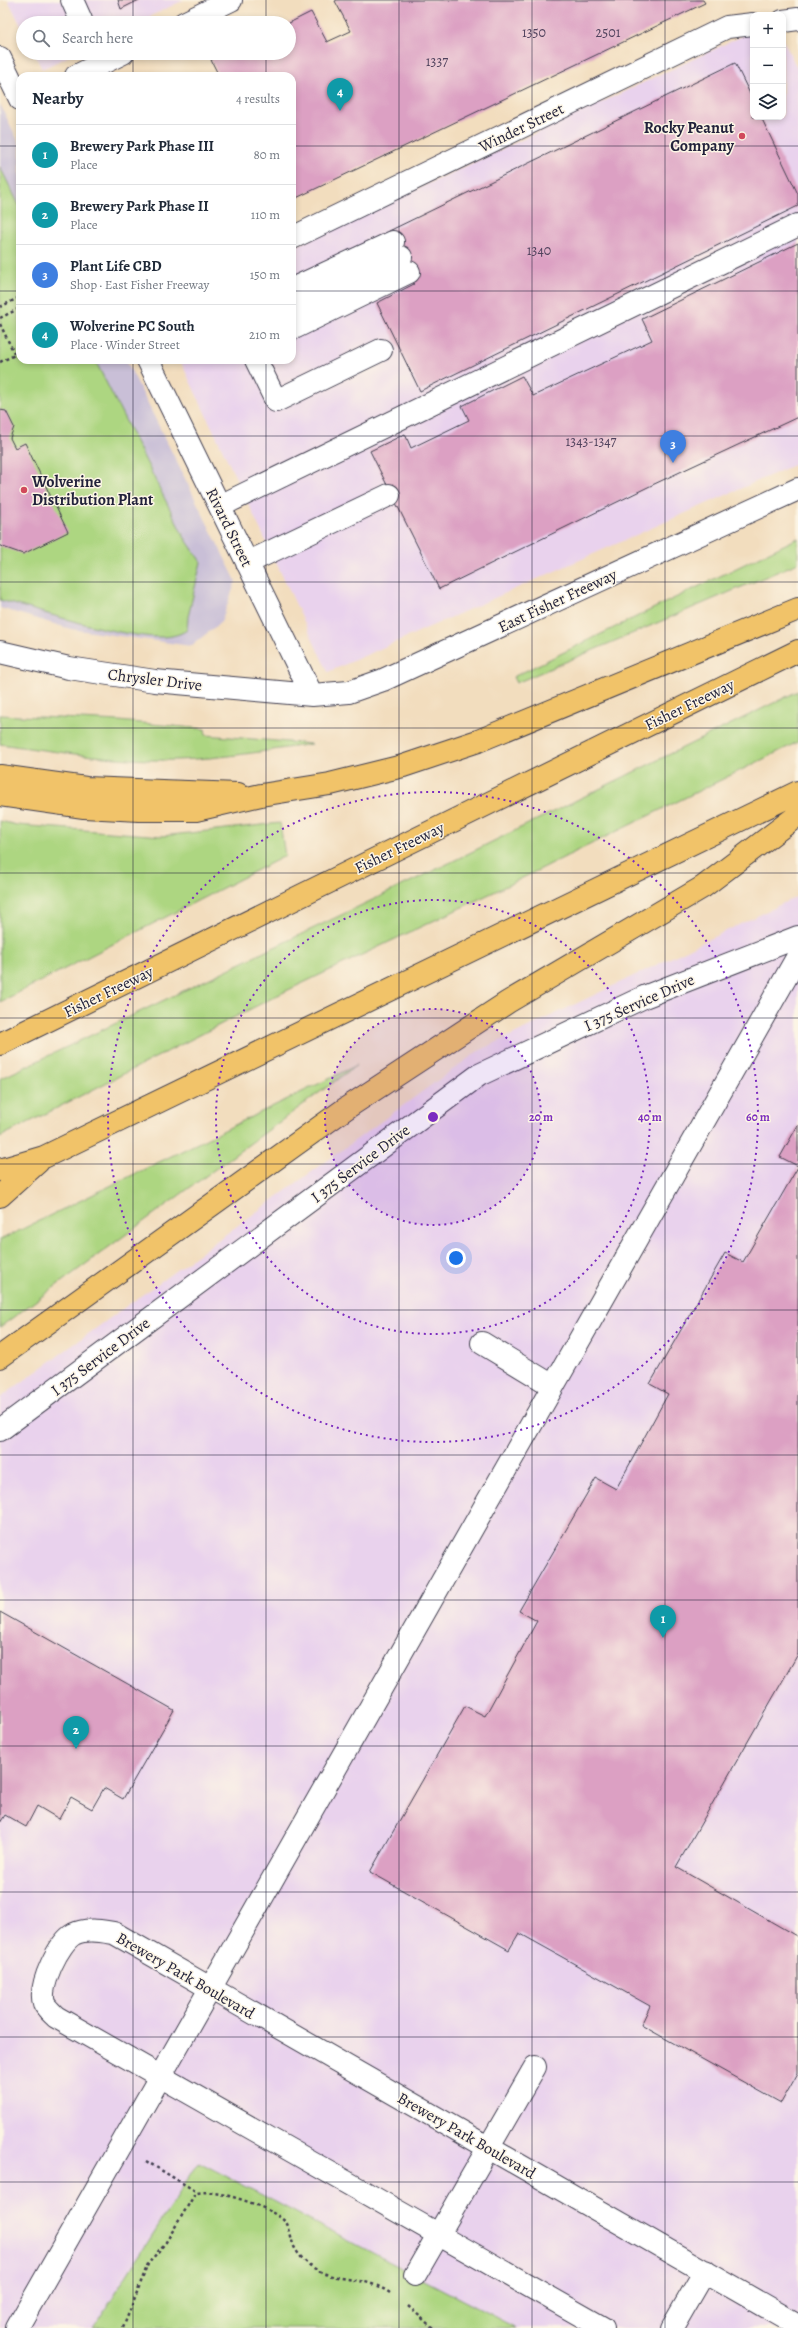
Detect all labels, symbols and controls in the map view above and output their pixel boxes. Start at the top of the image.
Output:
map controls [750,12,786,120]
button: + [750,12,786,48]
search box [16,16,296,60]
house number: 1350 [522,23,546,42]
house number: 2501 [596,23,621,42]
icon: search [30,27,52,49]
text: Search here [62,28,133,48]
button: − [750,48,786,84]
house number: 1337 [426,52,448,71]
pin: 4 [327,78,353,111]
button: layers [750,84,786,120]
text: Nearby [32,87,83,110]
text: 4 results [236,90,280,107]
street label: Winder Street [474,98,568,158]
place label: Rocky Peanut Company [644,117,735,157]
marker: Rocky Peanut Company [737,131,747,141]
text: Brewery Park Phase III [70,136,214,156]
text: 1 [43,146,47,163]
text: 80 m [253,146,280,163]
text: Place [70,156,98,173]
text: Brewery Park Phase II [70,196,209,216]
text: 2 [42,206,48,223]
text: 110 m [251,206,280,223]
text: Place [70,216,98,233]
house number: 1340 [527,241,551,260]
text: Plant Life CBD [70,256,162,276]
text: 3 [42,266,48,283]
text: 150 m [250,266,280,283]
text: Shop · East Fisher Freeway [70,276,209,293]
text: Wolverine PC South [70,316,195,336]
text: 4 [42,326,48,343]
text: 210 m [249,326,280,343]
text: Place · Winder Street [70,336,180,353]
pin: 3 [660,430,686,463]
house number: 1343-1347 [566,432,617,451]
place label: Wolverine Distribution Plant [31,471,154,511]
street label: Rivard Street [200,484,258,571]
marker: Wolverine Distribution Plant [19,485,29,495]
street label: East Fisher Freeway [494,563,621,638]
street label: Chrysler Drive [106,663,203,697]
street label: Fisher Freeway [641,673,739,736]
street label: Fisher Freeway [351,816,449,879]
street label: Fisher Freeway [60,960,158,1023]
street label: I 375 Service Drive [581,969,698,1037]
text: 20 m [529,1109,553,1125]
text: 40 m [638,1109,662,1125]
text: 60 m [746,1109,770,1125]
centre of rings [426,1110,440,1124]
street label: I 375 Service Drive [307,1119,415,1208]
your location [446,1248,466,1268]
street label: I 375 Service Drive [47,1312,155,1401]
pin: 1 [650,1605,676,1638]
pin: 2 [63,1716,89,1749]
street label: Brewery Park Boulevard [112,1927,259,2025]
street label: Brewery Park Boulevard [393,2087,540,2185]

